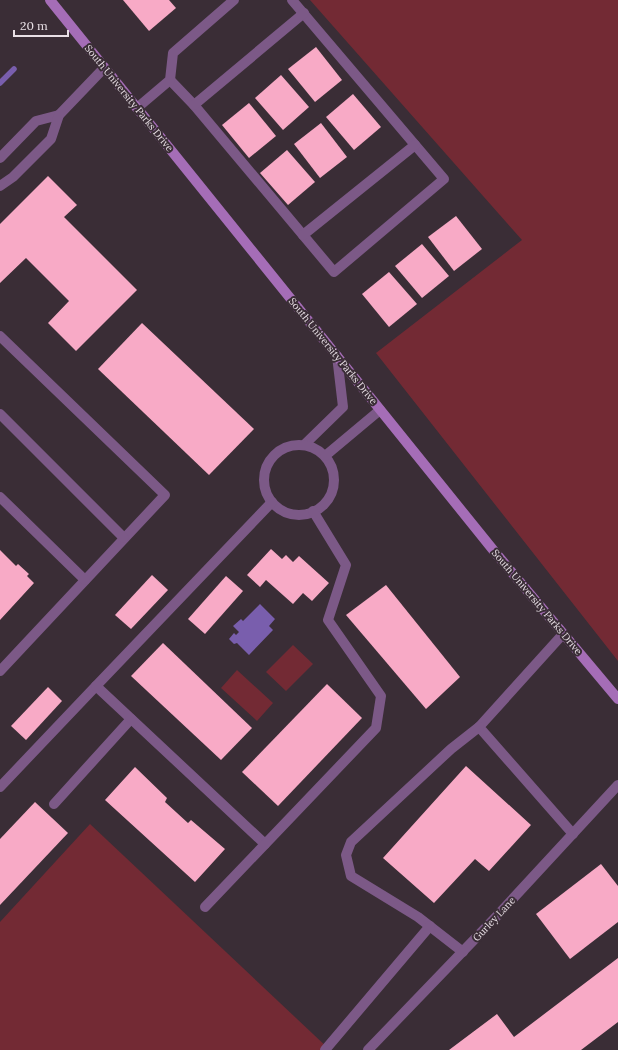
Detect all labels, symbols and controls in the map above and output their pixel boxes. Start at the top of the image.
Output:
scale bar [14,12,68,38]
text: 20 m [20,18,48,33]
street label: South University Parks Drive [82,42,176,154]
street label: South University Parks Drive [286,295,380,407]
street label: South University Parks Drive [489,547,585,658]
street label: Gurley Lane [470,893,518,944]

